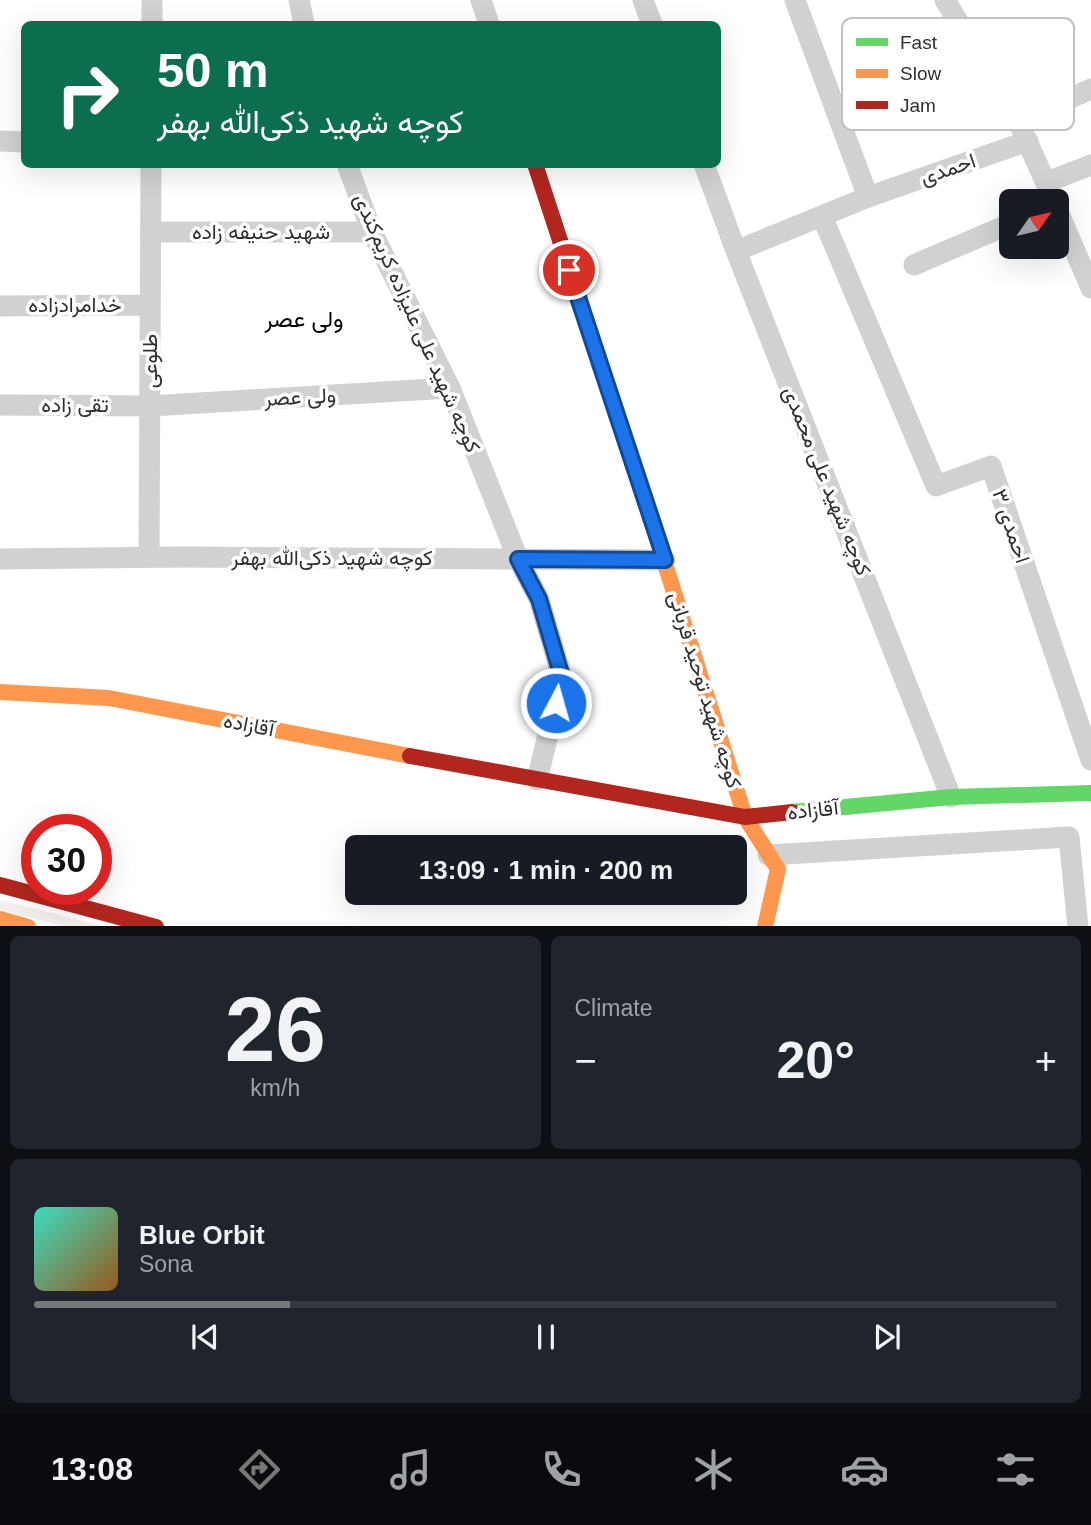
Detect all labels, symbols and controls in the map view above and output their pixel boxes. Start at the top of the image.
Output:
legend [842,18,1074,130]
text: Fast [900,32,938,53]
text: 50 m [157,43,269,97]
icon: right [42,49,133,140]
text: Slow [900,63,941,84]
text: Jam [900,95,936,116]
text: کوچه شهید ذکی‌الله بهفر [157,104,464,140]
street label: احمدی [917,148,979,190]
north arrow [999,189,1069,259]
map controls [999,189,1069,259]
street label: کوچه شهید علی علیزاده کریم‌کندی [347,190,485,457]
street label: شهید حنیفه زاده [192,220,330,245]
pin [539,240,599,300]
icon: arrive [550,251,588,289]
street label: خدامرادزاده [28,293,122,318]
district label: ولی عصر [264,306,343,334]
street label: طلوعی [138,334,163,388]
street label: ولی عصر [262,383,337,412]
street label: کوچه شهید علی محمدی [776,383,876,580]
street label: تقی زاده [41,393,109,418]
street label: احمدی ۳ [987,486,1035,566]
street label: کوچه شهید ذکی‌الله بهفر [230,545,433,572]
street label: کوچه شهید توحید قربانی [662,589,746,792]
position arrow [519,666,593,740]
street label: آقازاده [221,708,278,743]
street label: آقازاده [786,795,842,826]
speed limit sign: 30 [21,814,112,905]
text: 13:09 · 1 min · 200 m [419,855,673,885]
text: 26 [225,979,326,1080]
text: Climate [575,995,652,1021]
text: 20° [776,1031,855,1089]
text: − [575,1040,597,1082]
text: + [1035,1040,1057,1082]
text: km/h [250,1075,300,1101]
text: Blue Orbit [139,1220,265,1250]
text: Sona [139,1251,193,1277]
icon: previous [186,1318,224,1356]
icon: pause [527,1318,565,1356]
icon: next [868,1318,906,1356]
icon: directions [235,1445,284,1494]
icon: music [386,1445,435,1494]
icon: phone [537,1445,586,1494]
icon: climate [689,1445,738,1494]
icon: car [840,1445,889,1494]
icon: filters [991,1445,1040,1494]
text: 13:08 [51,1451,133,1487]

